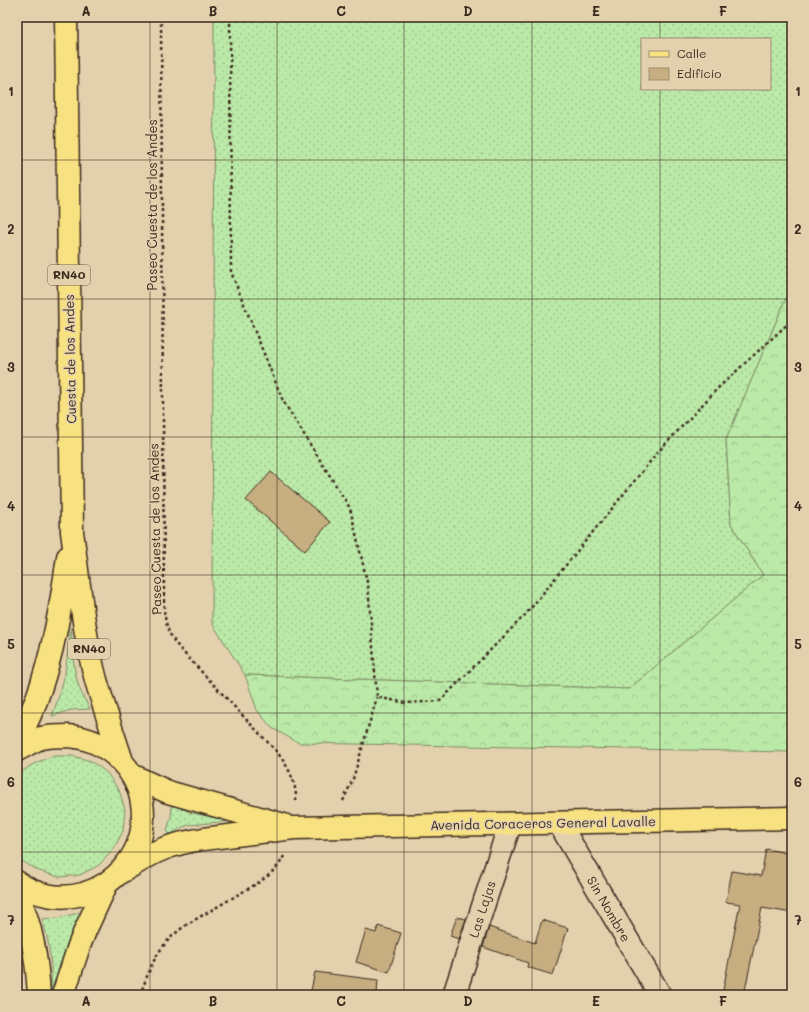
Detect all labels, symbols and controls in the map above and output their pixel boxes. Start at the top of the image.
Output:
text: A [81,2,91,19]
text: B [209,2,218,19]
text: C [336,2,346,19]
text: D [463,2,473,19]
text: E [592,2,600,19]
text: F [719,2,727,19]
legend [641,38,771,90]
text: Calle [677,45,707,61]
text: Edificio [677,65,721,81]
text: 1 [8,82,14,99]
text: 1 [795,82,801,99]
street label: Paseo Cuesta de los Andes [143,119,160,291]
text: 2 [7,220,15,237]
text: 2 [794,220,802,237]
road number: RN40 [48,265,90,285]
street label: Cuesta de los Andes [60,294,79,424]
text: 3 [7,358,15,375]
text: 3 [794,358,802,375]
street label: Paseo Cuesta de los Andes [145,443,164,615]
text: 4 [7,497,15,514]
text: 4 [794,497,802,514]
text: 5 [7,635,15,652]
text: 5 [794,635,802,652]
road number: RN40 [68,639,110,659]
text: 6 [7,773,15,790]
text: 6 [794,773,802,790]
street label: Avenida Coraceros General Lavalle [430,812,656,833]
street label: Sin Nombre [584,873,635,945]
street label: Las Lajas [464,878,499,940]
text: 7 [7,911,15,928]
text: 7 [794,911,802,928]
text: A [81,992,91,1009]
text: B [209,992,218,1009]
text: C [336,992,346,1009]
text: D [463,992,473,1009]
text: E [592,992,600,1009]
text: F [719,992,727,1009]

